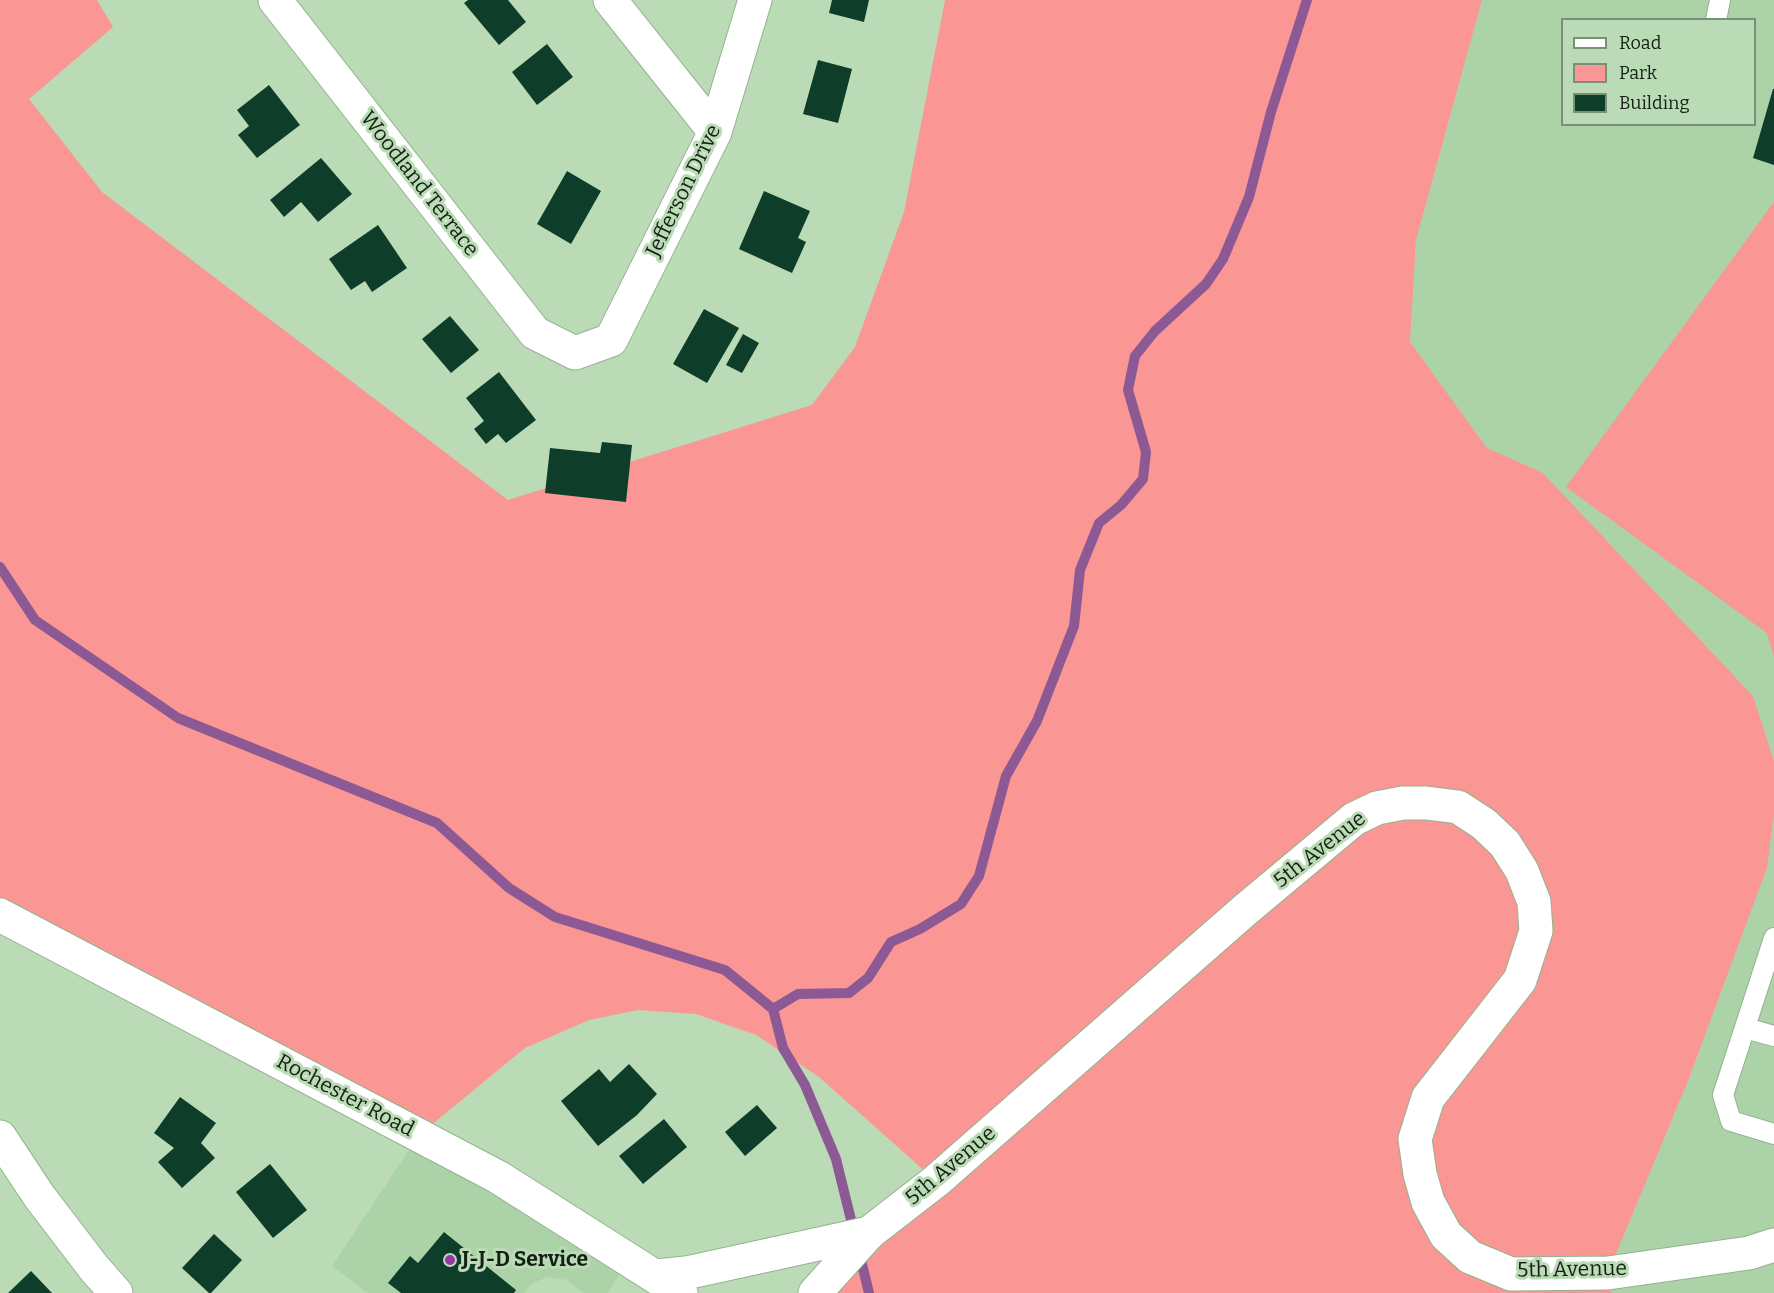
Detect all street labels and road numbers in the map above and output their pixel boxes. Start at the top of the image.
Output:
street label: Woodland Terrace [354,106,484,262]
street label: Jefferson Drive [641,121,727,261]
street label: 5th Avenue [1269,806,1371,894]
street label: Rochester Road [272,1049,418,1143]
street label: 5th Avenue [901,1121,1001,1211]
street label: 5th Avenue [1517,1256,1627,1284]

